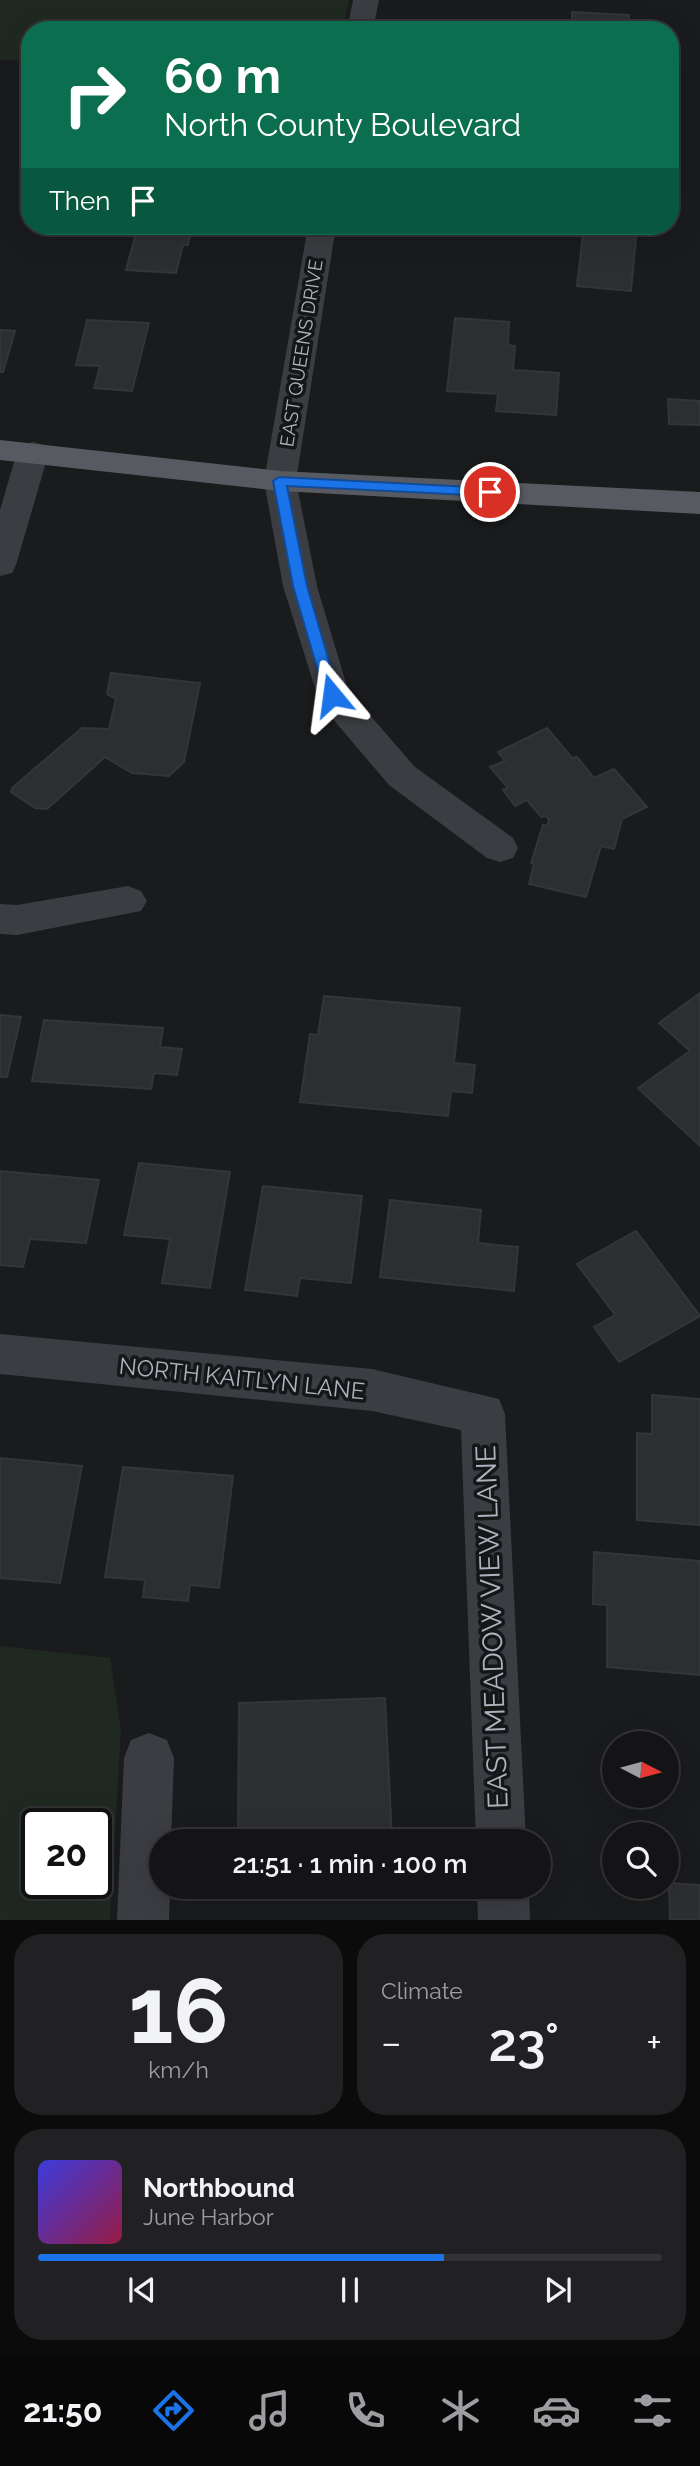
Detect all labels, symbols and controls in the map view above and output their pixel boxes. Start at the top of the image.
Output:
text: 60 m [164,47,281,104]
icon: right [49,49,140,140]
text: North County Boulevard [164,106,521,143]
icon: arrive [124,182,162,220]
text: Then [49,186,110,216]
street label: EAST QUEENS DRIVE [275,258,327,448]
pin [460,462,520,522]
icon: arrive [471,473,509,511]
position arrow [295,658,369,732]
street label: NORTH KAITLYN LANE [118,1352,366,1404]
street label: EAST MEADOW VIEW LANE [469,1445,515,1809]
north arrow [602,1731,679,1808]
map controls [602,1731,679,1899]
speed limit sign: 20 [21,1808,112,1899]
button: search [602,1822,679,1899]
text: 21:51 · 1 min · 100 m [233,1849,467,1879]
text: 16 [128,1957,229,2064]
text: Climate [381,1977,463,2004]
text: 23° [489,2012,559,2073]
text: − [381,2020,401,2065]
text: + [646,2020,662,2065]
text: km/h [148,2056,209,2083]
text: Northbound [143,2173,295,2203]
text: June Harbor [143,2203,274,2230]
icon: previous [123,2271,161,2309]
icon: pause [331,2271,369,2309]
icon: next [539,2271,577,2309]
icon: directions [149,2386,198,2435]
icon: music [245,2386,294,2435]
icon: phone [341,2386,390,2435]
icon: climate [436,2386,485,2435]
icon: car [532,2386,581,2435]
icon: filters [628,2386,677,2435]
text: 21:50 [23,2392,102,2429]

